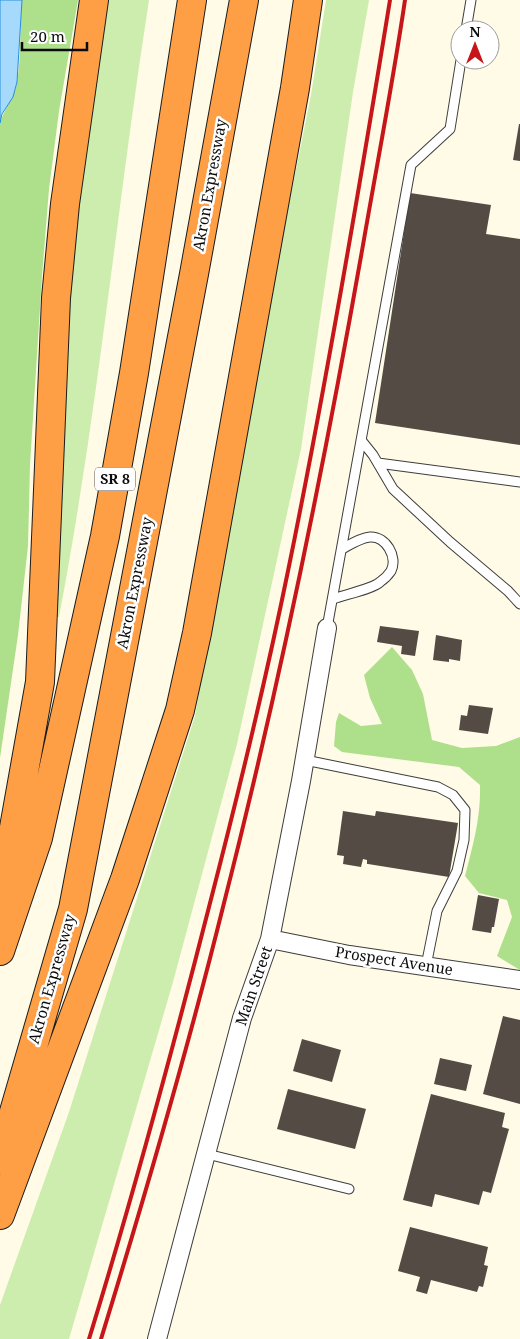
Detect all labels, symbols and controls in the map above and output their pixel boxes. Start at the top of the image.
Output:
scale bar [22,20,88,52]
north arrow [450,20,500,70]
text: N [469,22,481,41]
text: 20 m [30,26,65,46]
street label: Akron Expressway [188,117,231,253]
road number: SR 8 [95,468,135,490]
street label: Akron Expressway [111,515,157,651]
street label: Akron Expressway [23,911,79,1046]
street label: Prospect Avenue [334,941,454,979]
street label: Main Street [230,943,276,1028]

